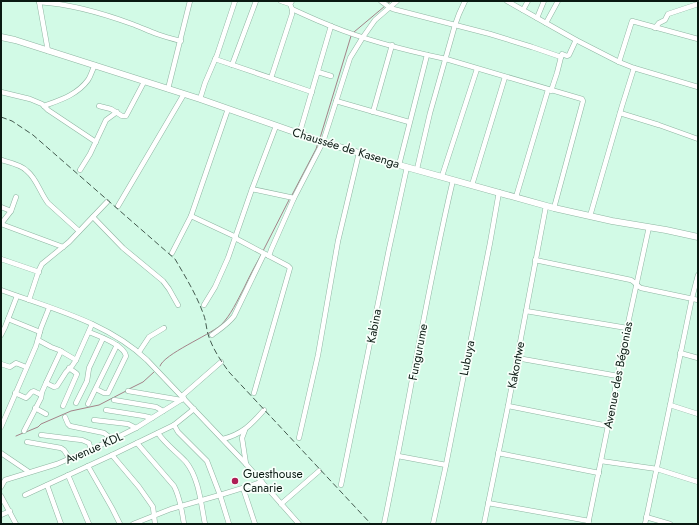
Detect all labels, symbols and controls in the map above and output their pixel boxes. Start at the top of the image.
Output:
street label: Chaussée de Kasenga [290,123,402,173]
street label: Kabina [362,307,386,345]
street label: Avenue des Bégonias [599,320,637,430]
street label: Fungurume [404,322,432,382]
street label: Lubuya [455,339,479,377]
street label: Kakontwe [503,340,529,390]
street label: Avenue KDL [62,427,126,469]
place label: Guesthouse Canarie [243,465,303,497]
marker: Guesthouse Canarie [230,476,240,486]

